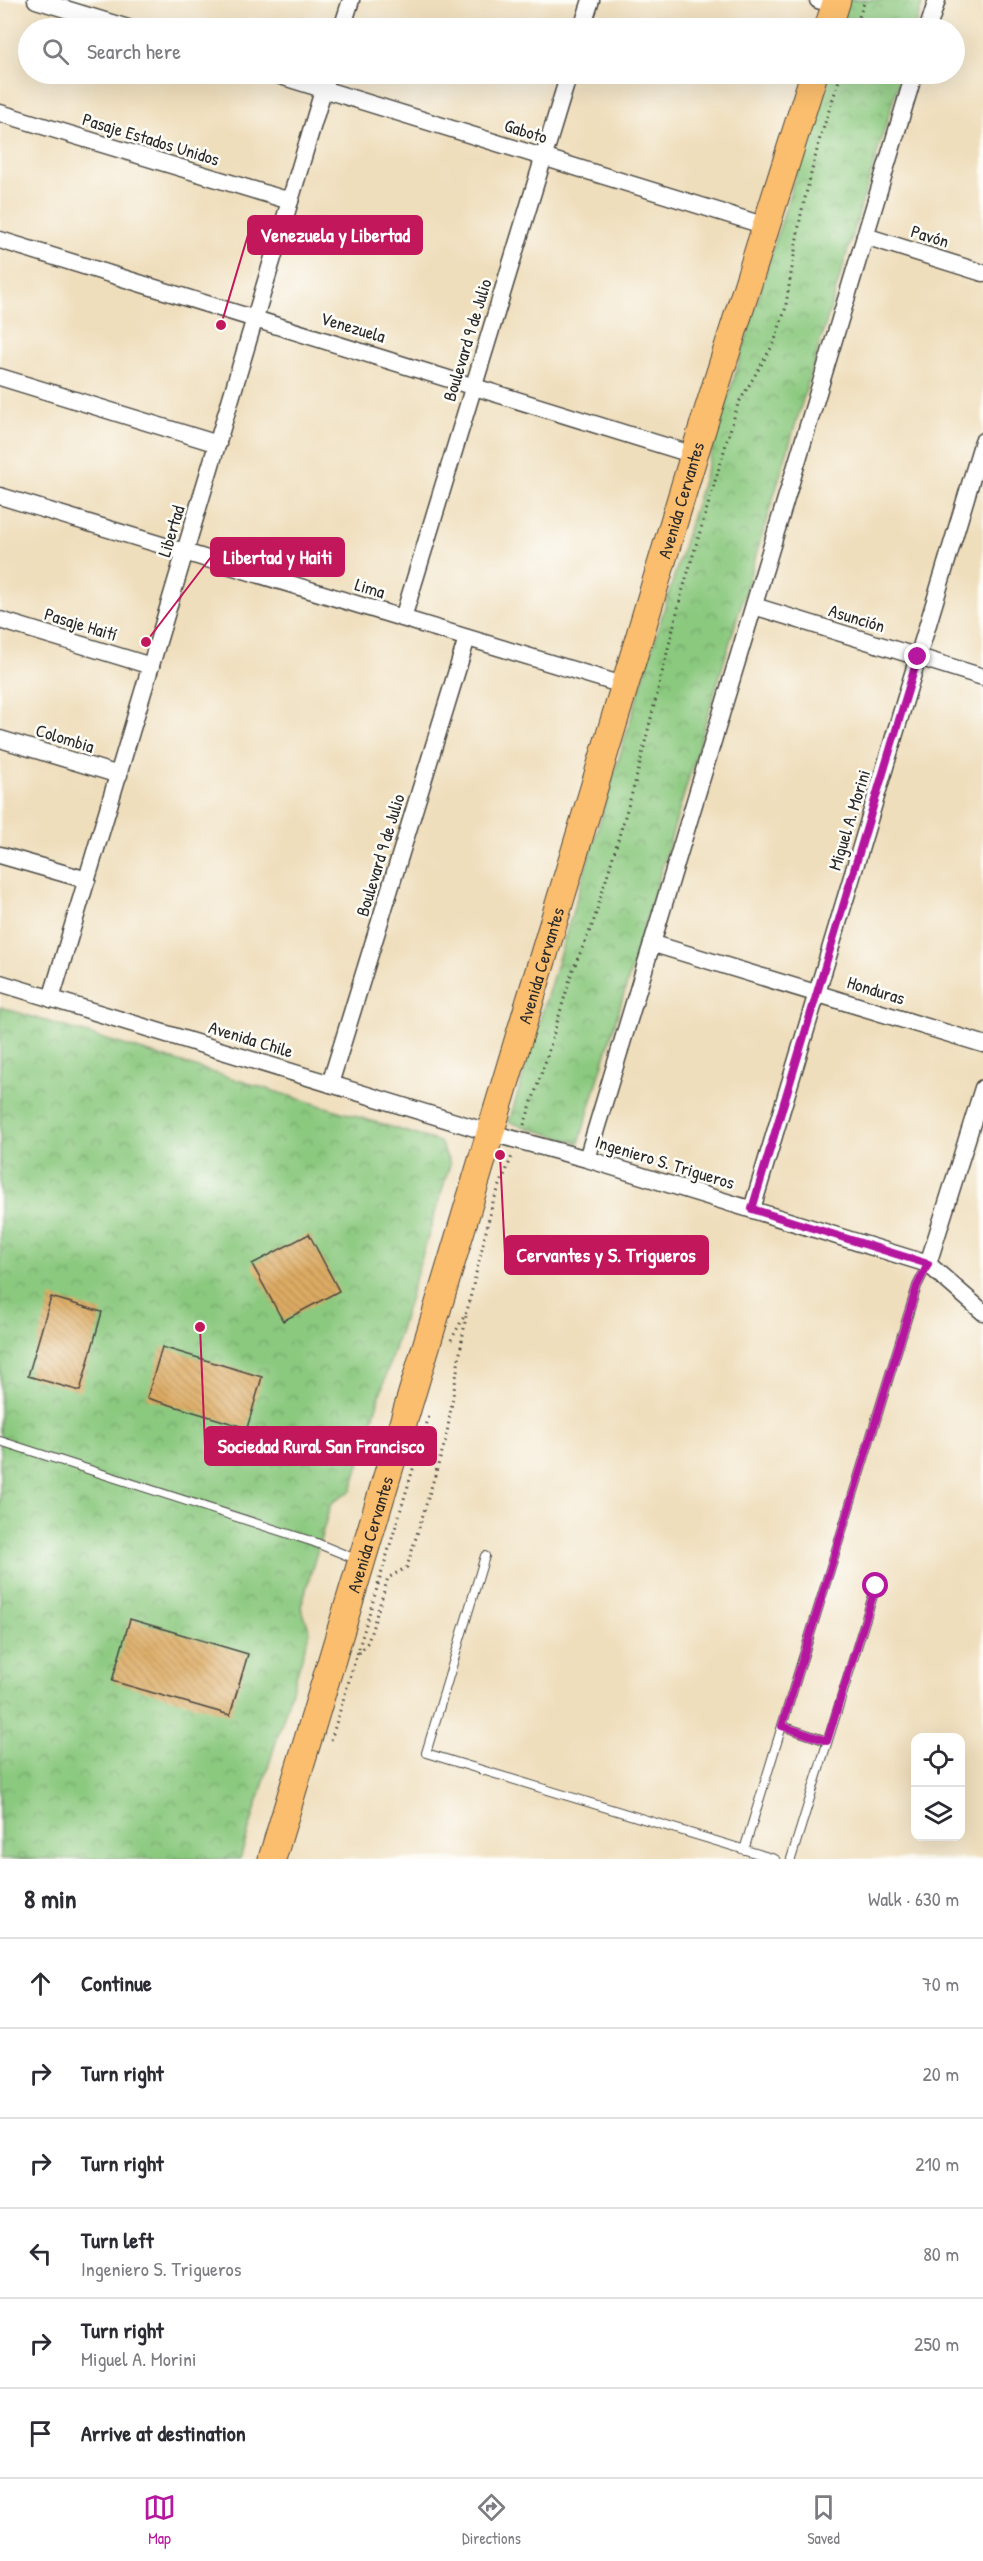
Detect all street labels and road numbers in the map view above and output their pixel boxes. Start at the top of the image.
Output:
street label: Pasaje Estados Unidos [79,106,223,172]
street label: Gaboto [501,113,551,149]
street label: Pavón [908,218,952,254]
street label: Boulevard 9 de Julio [436,276,498,404]
street label: Venezuela [318,305,388,349]
street label: Avenida Cervantes [651,439,710,561]
street label: Libertad [151,502,191,560]
street label: Lima [352,572,388,604]
street label: Asunción [826,598,888,638]
street label: Pasaje Haití [41,601,121,647]
street label: Colombia [33,717,97,759]
street label: Miguel A. Morini [822,767,876,873]
street label: Boulevard 9 de Julio [349,791,411,919]
street label: Avenida Cervantes [511,904,570,1027]
street label: Honduras [844,969,908,1011]
street label: Avenida Chile [206,1014,296,1064]
street label: Ingeniero S. Trigueros [592,1129,738,1195]
street label: Avenida Cervantes [340,1473,399,1596]

